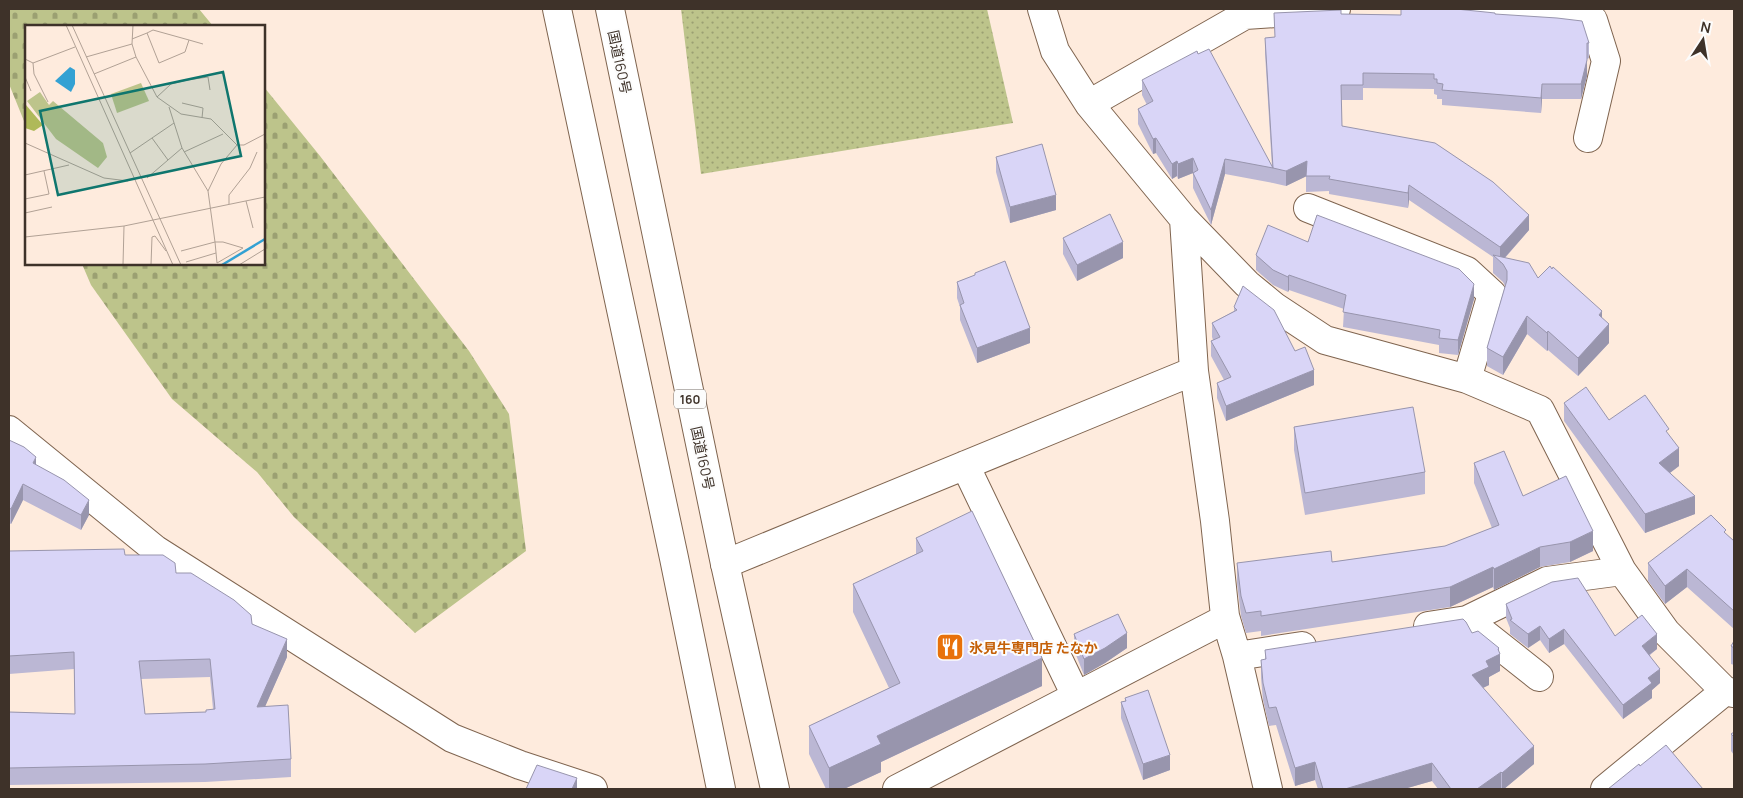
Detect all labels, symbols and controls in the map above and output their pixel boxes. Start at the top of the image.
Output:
north arrow [1678,15,1728,65]
text: N [1699,16,1713,37]
inset map [25,25,265,265]
street label: 国道160号 [604,28,636,96]
road number: 160 [674,389,706,408]
street label: 国道160号 [687,424,719,492]
restaurant icon: 氷見牛専門店 たなか [935,632,965,662]
place label: 氷見牛専門店 たなか [969,638,1098,657]

